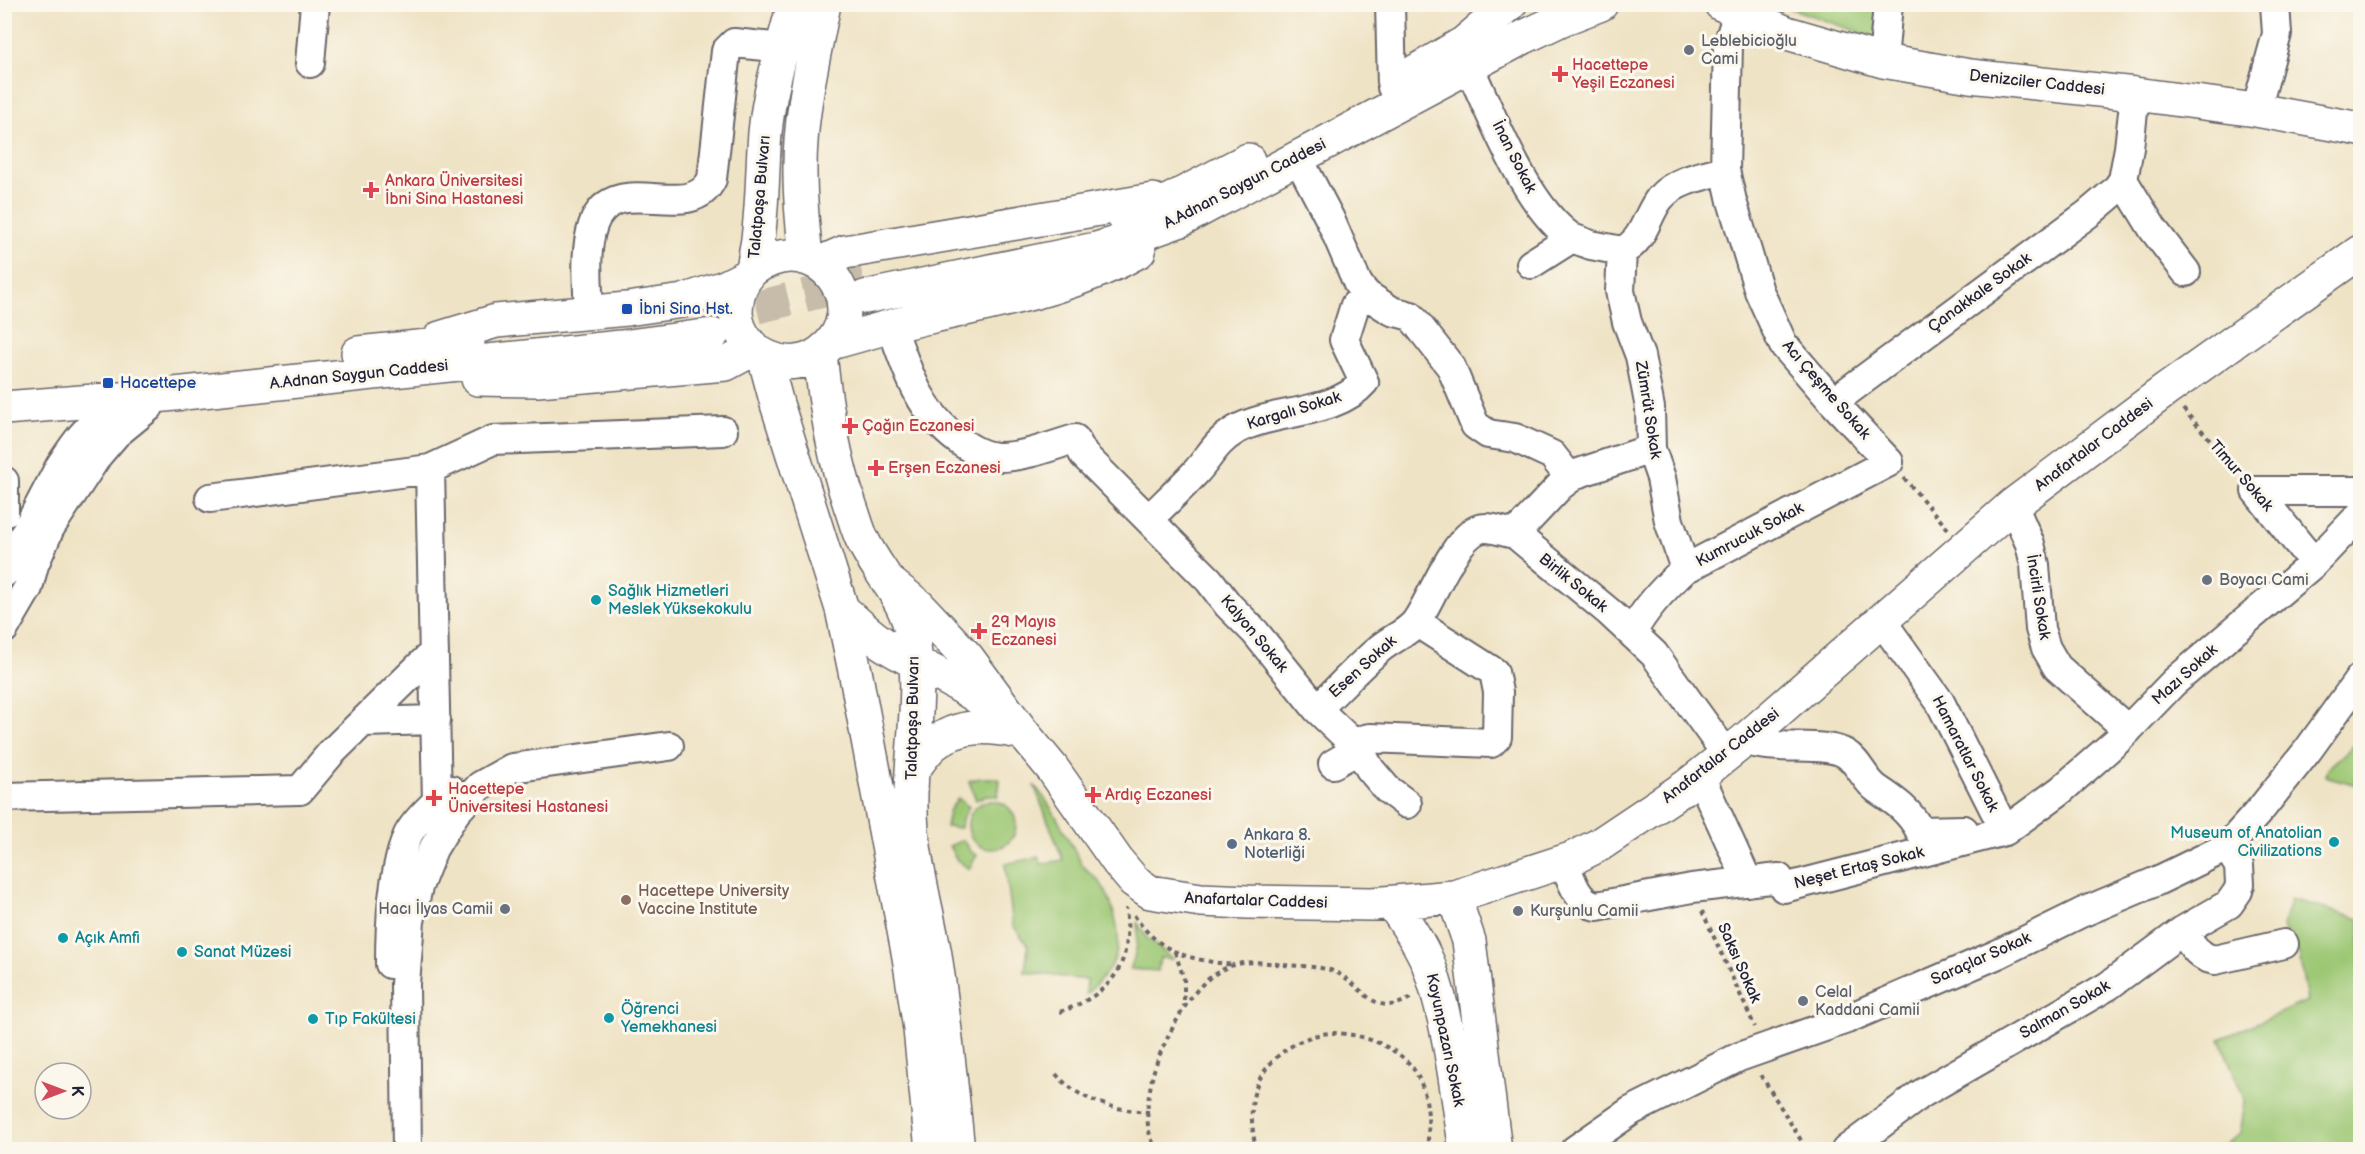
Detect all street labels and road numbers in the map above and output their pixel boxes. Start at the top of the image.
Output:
street label: Denizciler Caddesi [1968,66,2106,100]
street label: İnan Sokak [1488,117,1542,197]
street label: Talatpaşa Bulvarı [745,135,775,259]
street label: A.Adnan Saygun Caddesi [1161,135,1329,233]
street label: Çanakkale Sokak [1925,249,2036,337]
street label: Acı Çeşme Sokak [1778,337,1874,443]
street label: A.Adnan Saygun Caddesi [269,356,449,394]
street label: Zümrüt Sokak [1631,359,1665,460]
street label: Kargalı Sokak [1245,388,1344,434]
street label: Anafartalar Caddesi [2031,394,2157,496]
street label: Timur Sokak [2205,437,2277,515]
street label: Kumrucuk Sokak [1693,499,1807,571]
street label: Birlik Sokak [1535,550,1611,617]
street label: İncirli Sokak [2022,553,2056,641]
street label: Kalyon Sokak [1216,592,1292,677]
street label: Esen Sokak [1325,632,1401,702]
street label: Mazı Sokak [2148,641,2222,709]
street label: Talatpaşa Bulvarı [902,656,924,780]
street label: Hamaratlar Sokak [1927,693,2003,815]
street label: Anafartalar Caddesi [1659,704,1783,808]
street label: Neşet Ertaş Sokak [1792,843,1926,893]
street label: Anafartalar Caddesi [1184,889,1328,913]
street label: Saksı Sokak [1713,920,1765,1006]
street label: Saraçlar Sokak [1928,928,2034,989]
street label: Koyunpazarı Sokak [1422,972,1468,1109]
street label: Salman Sokak [2017,976,2114,1043]

